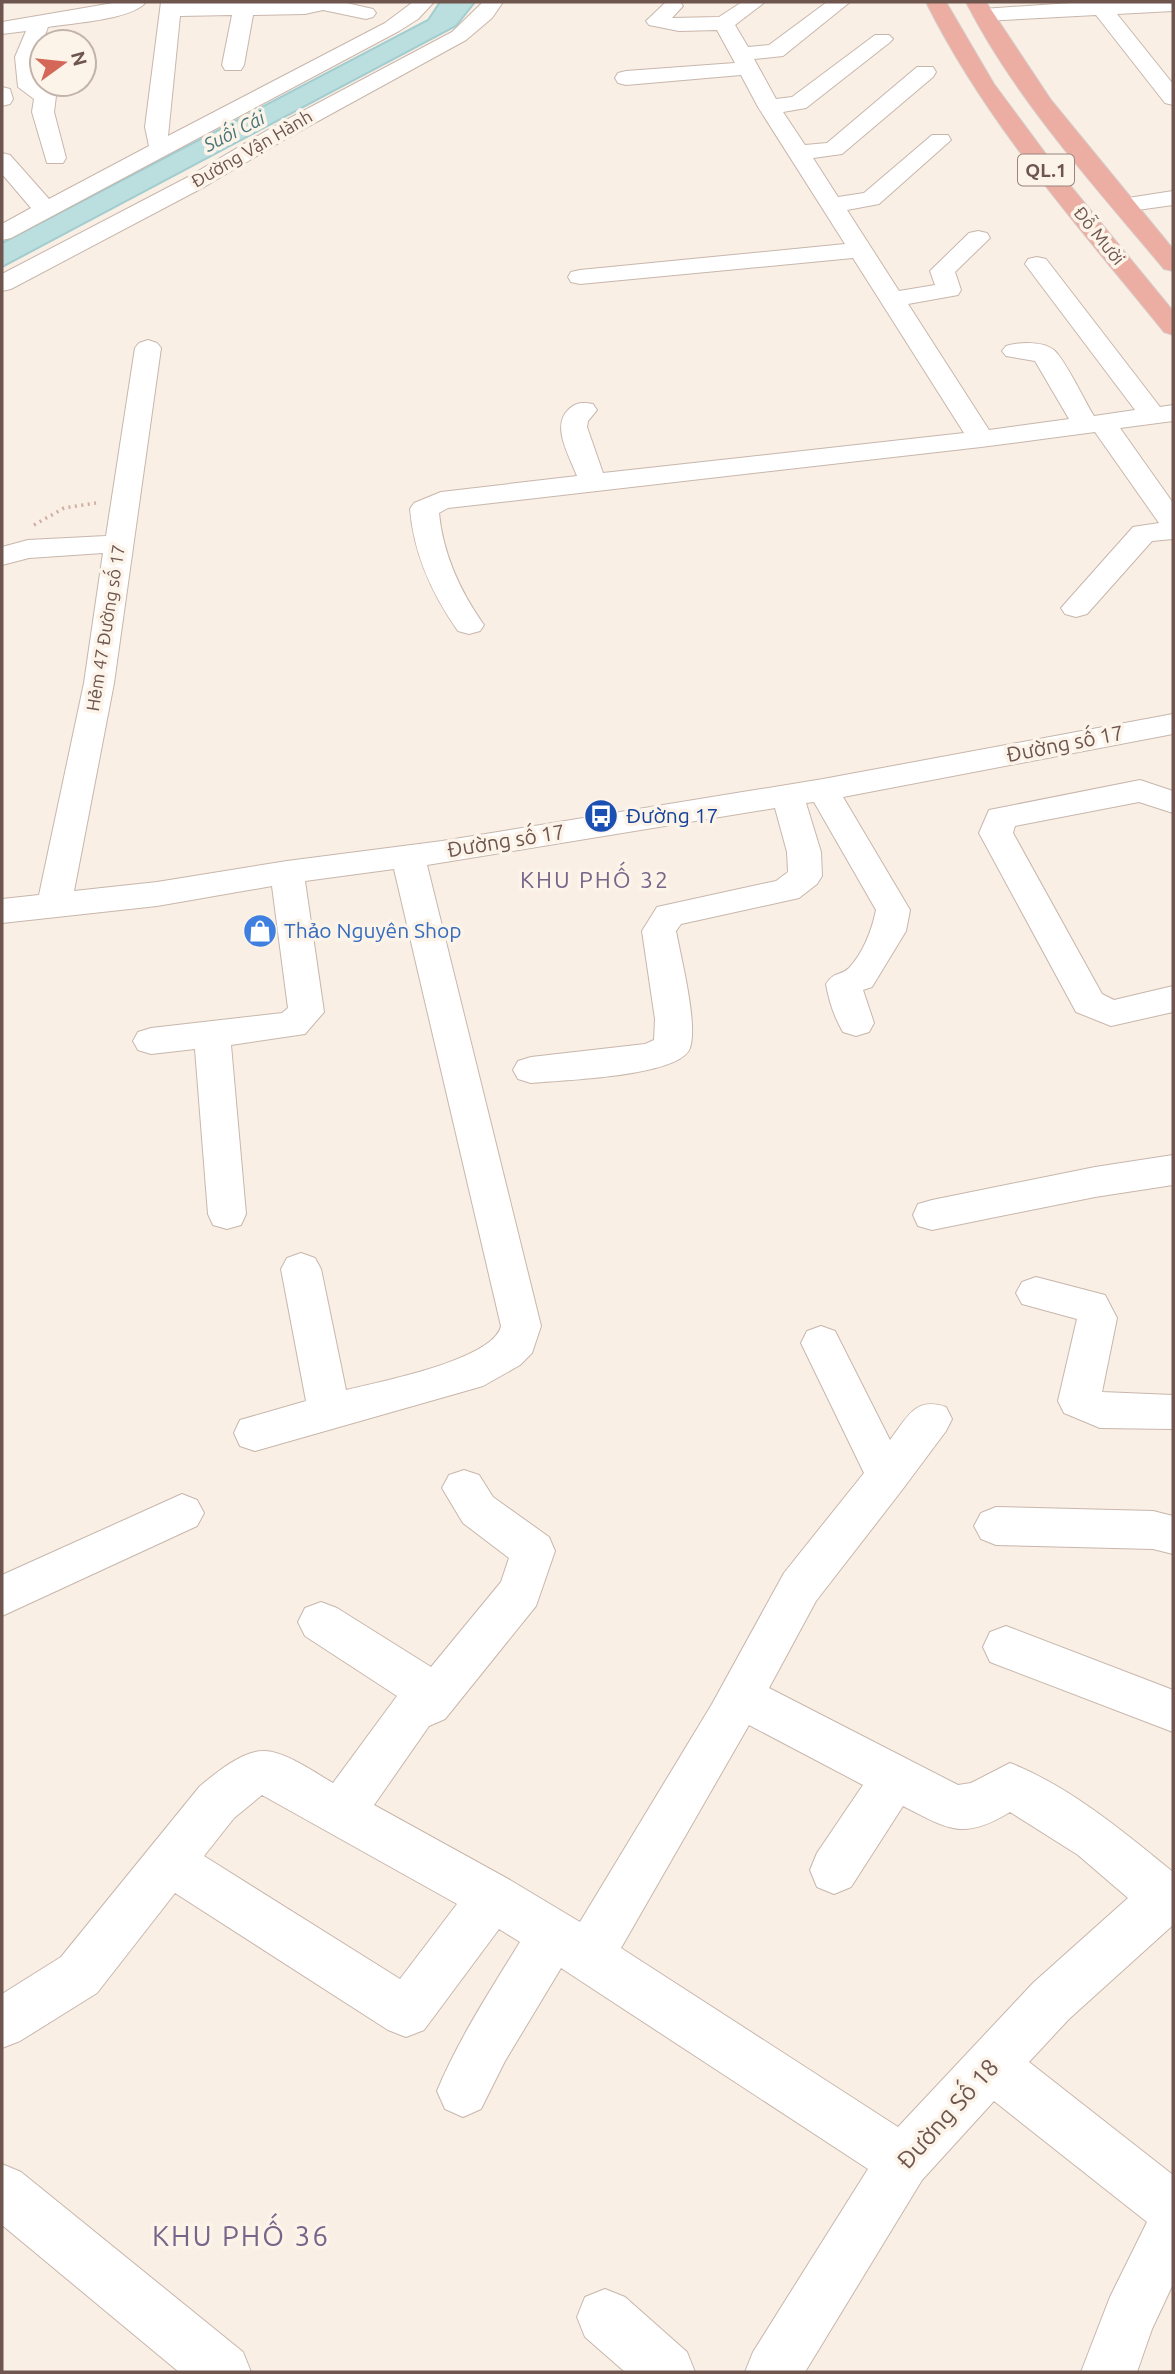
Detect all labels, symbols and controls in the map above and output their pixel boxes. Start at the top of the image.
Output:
north arrow [28,28,98,98]
text: N [67,49,92,68]
water label: Suối Cái [198,104,269,156]
street label: Đường Vận Hành [188,105,315,191]
road number: QL.1 [1018,154,1074,186]
street label: Đỗ Mười [1070,201,1131,268]
street label: Hẻm 47 Đường số 17 [80,543,128,713]
street label: Đường số 17 [1004,718,1125,766]
bus stop icon: Đường 17 [582,797,620,835]
place label: Đường 17 [626,803,718,827]
street label: Đường số 17 [445,817,566,861]
district label: KHU PHỐ 32 [520,861,670,892]
shop icon: Thảo Nguyên Shop [241,912,279,950]
place label: Thảo Nguyên Shop [284,918,462,942]
street label: Đường Số 18 [889,2051,1004,2174]
district label: KHU PHỐ 36 [152,2213,330,2251]

